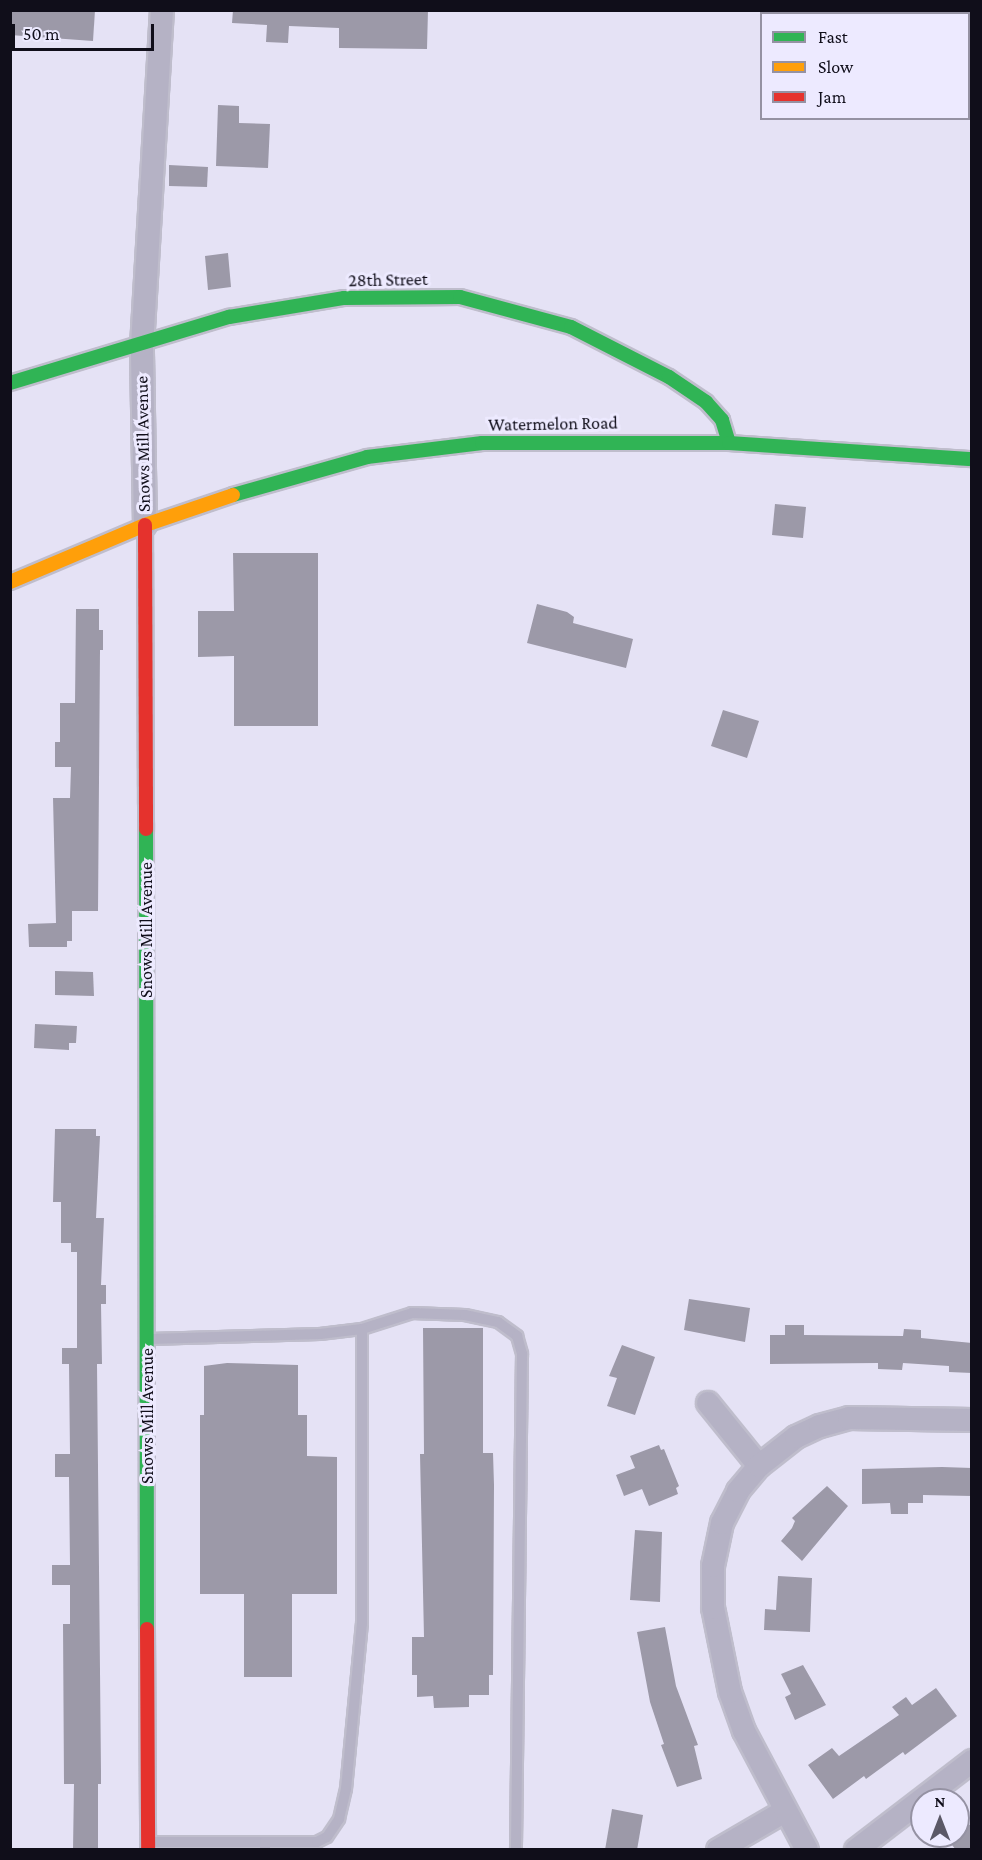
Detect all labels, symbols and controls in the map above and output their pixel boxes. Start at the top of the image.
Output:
scale bar [15,12,158,50]
legend [760,12,970,120]
text: 50 m [23,24,60,44]
text: Fast [818,27,848,47]
text: Slow [818,57,853,77]
text: Jam [818,87,846,107]
street label: 28th Street [348,269,428,291]
street label: Snows Mill Avenue [131,376,155,512]
street label: Watermelon Road [488,412,618,436]
street label: Snows Mill Avenue [135,862,157,998]
street label: Snows Mill Avenue [136,1348,158,1484]
north arrow [910,1788,970,1848]
text: N [935,1793,945,1810]

